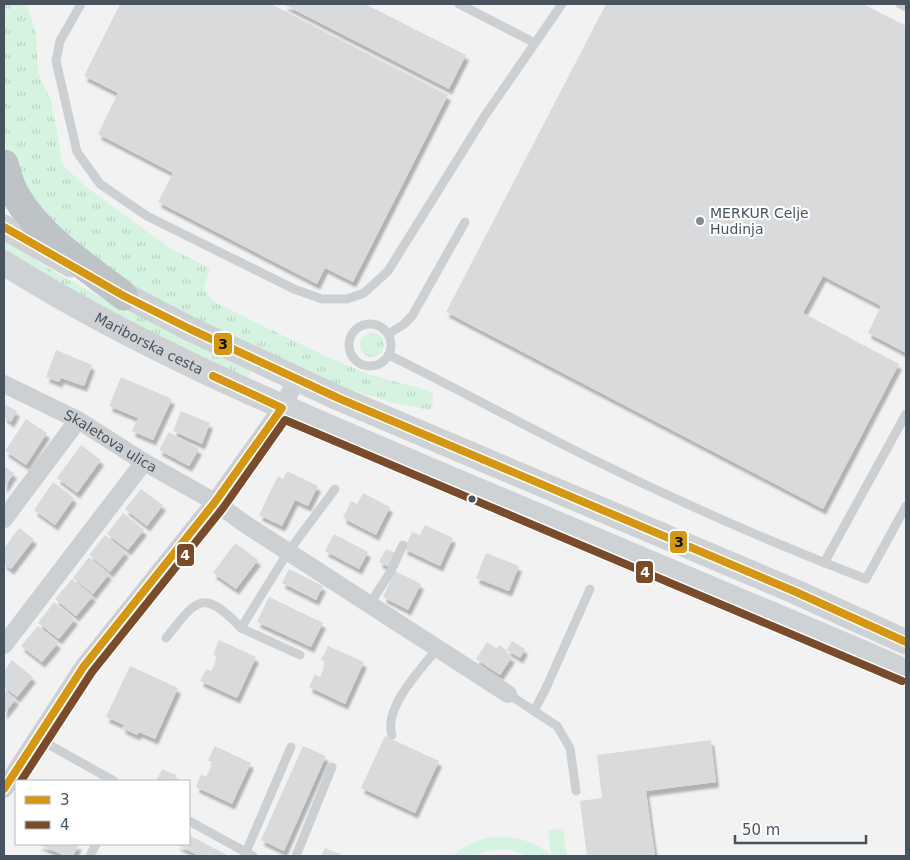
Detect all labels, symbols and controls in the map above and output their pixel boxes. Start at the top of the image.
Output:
place label: MERKUR Celje Hudinja [710,205,809,237]
marker: MERKUR Celje Hudinja [694,215,706,227]
street label: Mariborska cesta [92,309,206,378]
line badge: 3 [213,332,233,356]
text: 3 [218,336,228,352]
street label: Skaletova ulica [62,406,160,476]
unlabelled marker [467,494,477,504]
line badge: 3 [669,530,688,554]
text: 3 [674,534,684,550]
line badge: 4 [176,543,195,567]
text: 4 [180,547,190,563]
line badge: 4 [635,560,654,584]
text: 4 [640,564,650,580]
legend [15,780,190,845]
text: 3 [60,791,70,809]
scale bar [735,812,866,844]
text: 4 [60,816,70,834]
text: 50 m [742,821,780,839]

